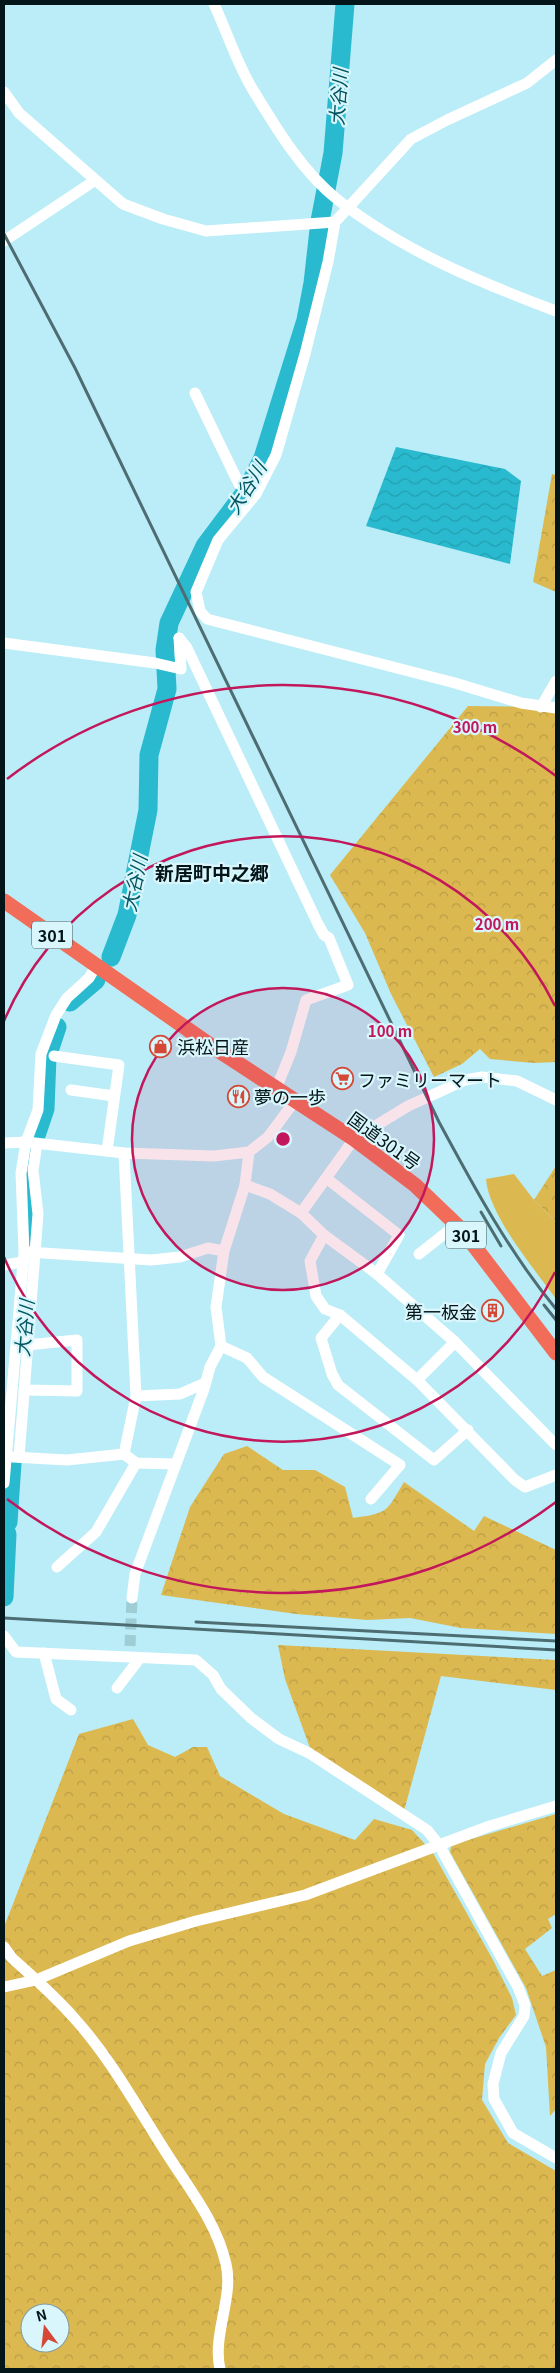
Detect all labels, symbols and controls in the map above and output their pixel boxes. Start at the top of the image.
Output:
water label: 大谷川 [322,66,353,126]
water label: 大谷川 [218,454,273,518]
text: 300 m [453,716,497,737]
water label: 大谷川 [114,850,153,914]
district label: 新居町中之郷 [155,858,269,885]
text: 200 m [475,913,519,934]
road number: 301 [32,922,72,948]
text: 100 m [368,1020,412,1041]
place label: 浜松日産 [177,1033,249,1059]
shop icon: 浜松日産 [149,1034,173,1058]
place label: ファミリーマート [358,1066,502,1092]
supermarket icon: ファミリーマート [330,1067,354,1091]
place label: 夢の一歩 [254,1083,326,1109]
restaurant icon: 夢の一歩 [226,1084,250,1108]
street label: 国道301号 [343,1105,427,1175]
centre of rings [274,1130,292,1148]
road number: 301 [446,1222,486,1248]
water label: 大谷川 [7,1296,39,1358]
place label: 第一板金 [405,1298,477,1324]
building icon: 第一板金 [481,1299,505,1323]
north arrow [20,2303,70,2353]
text: N [34,2303,49,2325]

